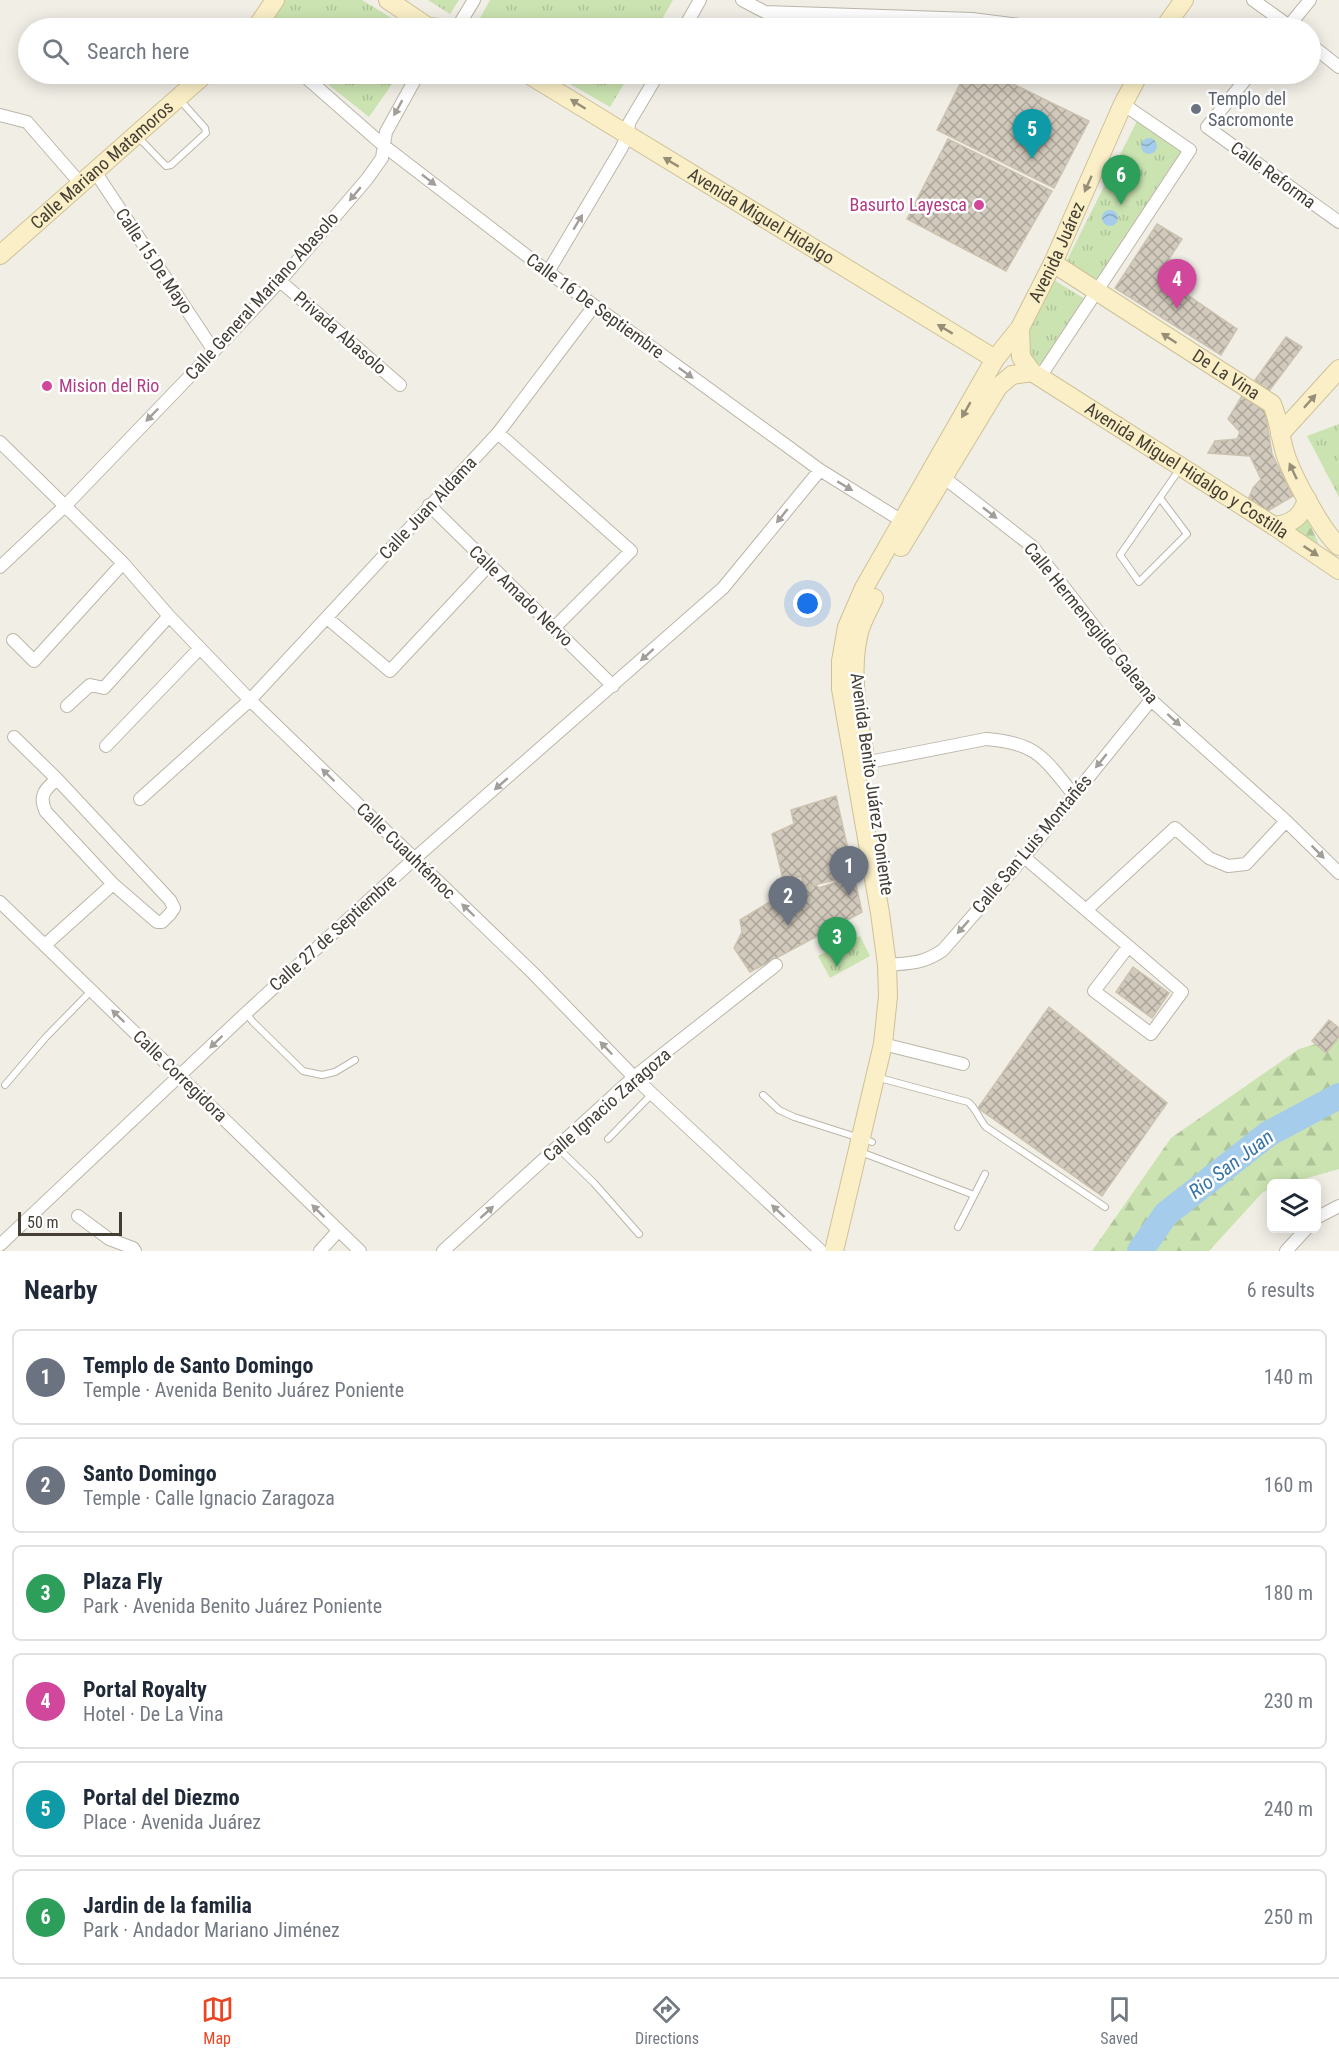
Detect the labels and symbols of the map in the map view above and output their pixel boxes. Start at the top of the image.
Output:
place label: Templo del Sacromonte [1208,88,1294,130]
street label: Calle Mariano Matamoros [26,96,177,233]
one-way arrow [570,99,586,110]
one-way arrow [393,100,403,117]
marker: Templo del Sacromonte [1189,102,1203,116]
pin: 5 [1012,110,1052,159]
street label: Calle Reforma [1227,137,1320,212]
one-way arrow [663,156,679,167]
pin: 6 [1102,156,1140,205]
street label: Avenida Miguel Hidalgo [684,163,838,268]
one-way arrow [422,174,437,186]
one-way arrow [1083,175,1092,192]
one-way arrow [348,186,361,202]
place label: Basurto Layesca [849,194,967,215]
marker: Basurto Layesca [972,198,986,212]
street label: Avenida Juárez [1024,198,1089,305]
street label: Calle 15 De Mayo [111,204,197,318]
street label: Calle General Mariano Abasolo [181,207,343,384]
one-way arrow [573,214,584,230]
street label: Calle 16 De Septiembre [522,249,668,363]
pin: 4 [1158,260,1196,309]
street label: Privada Abasolo [290,287,391,379]
one-way arrow [937,323,953,334]
one-way arrow [1161,333,1178,344]
street label: De La Vina [1189,345,1264,403]
one-way arrow [678,367,694,379]
place label: Mision del Rio [59,375,159,396]
marker: Mision del Rio [40,379,54,393]
one-way arrow [1303,394,1317,409]
street label: Avenida Miguel Hidalgo y Costilla [1081,397,1293,543]
one-way arrow [961,402,971,419]
one-way arrow [146,408,160,422]
street label: Calle Juan Aldama [375,452,481,563]
one-way arrow [1289,462,1298,479]
one-way arrow [837,480,853,491]
one-way arrow [982,507,998,519]
one-way arrow [777,508,789,523]
street label: Calle Hermenegildo Galeana [1020,538,1163,707]
street label: Calle Amado Nervo [465,541,578,650]
one-way arrow [1303,545,1319,557]
your location [793,589,822,618]
one-way arrow [640,648,655,662]
street label: Avenida Benito Juárez Poniente [846,671,899,897]
one-way arrow [1166,713,1181,726]
one-way arrow [1095,754,1108,769]
one-way arrow [320,768,335,782]
street label: Calle San Luis Montañés [967,770,1096,917]
one-way arrow [494,777,509,790]
street label: Calle Cuauhtémoc [353,798,460,903]
one-way arrow [1310,845,1325,859]
pin: 1 [830,846,868,896]
street label: Calle 27 de Septiembre [265,870,401,995]
pin: 2 [768,876,808,926]
one-way arrow [461,904,475,918]
pin: 3 [818,918,856,967]
one-way arrow [957,919,970,934]
one-way arrow [112,1009,126,1023]
street label: Calle Corregidora [129,1025,232,1126]
one-way arrow [209,1035,224,1049]
one-way arrow [599,1041,613,1056]
street label: Calle Ignacio Zaragoza [539,1044,675,1166]
water label: Rio San Juan [1184,1124,1278,1204]
one-way arrow [311,1204,325,1218]
one-way arrow [771,1205,786,1218]
one-way arrow [479,1206,494,1219]
scale bar [18,1209,122,1236]

